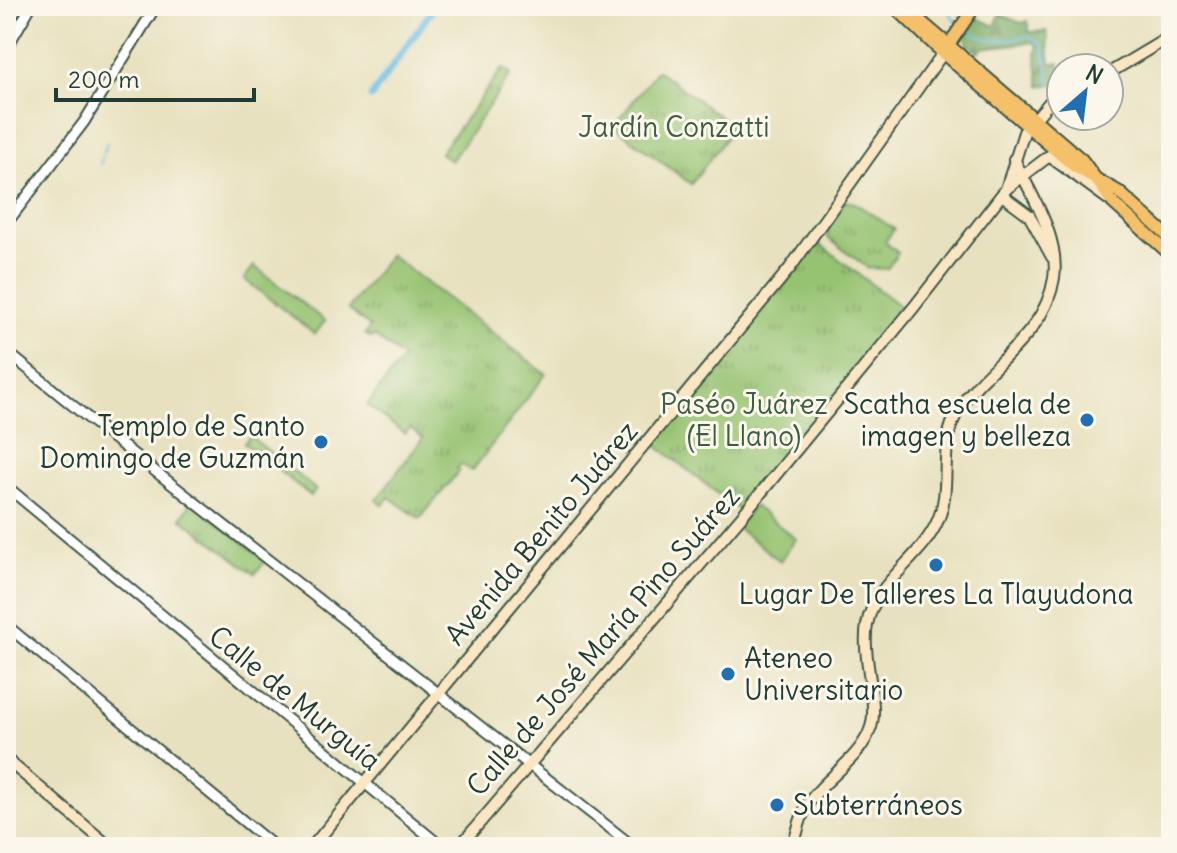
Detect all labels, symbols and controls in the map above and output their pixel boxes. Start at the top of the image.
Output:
scale bar [56,52,254,102]
north arrow [1045,52,1125,132]
text: N [1081,58,1108,90]
text: 200 m [68,64,140,94]
park label: Jardín Conzatti [578,109,770,145]
park label: Paséo Juárez (El Llano) [660,386,828,454]
place label: Scatha escuela de imagen y belleza [843,386,1071,454]
place label: Templo de Santo Domingo de Guzmán [40,408,305,476]
marker: Scatha escuela de imagen y belleza [1078,411,1096,429]
street label: Avenida Benito Juárez [437,414,645,652]
marker: Templo de Santo Domingo de Guzmán [312,433,330,451]
street label: Calle de José María Pino Suárez [459,479,747,803]
marker: Lugar De Talleres La Tlayudona [927,556,945,574]
place label: Lugar De Talleres La Tlayudona [739,576,1133,612]
street label: Calle de Murguía [202,618,388,778]
place label: Ateneo Universitario [744,640,903,708]
marker: Ateneo Universitario [719,665,737,683]
place label: Subterráneos [793,787,963,823]
marker: Subterráneos [768,796,786,814]

